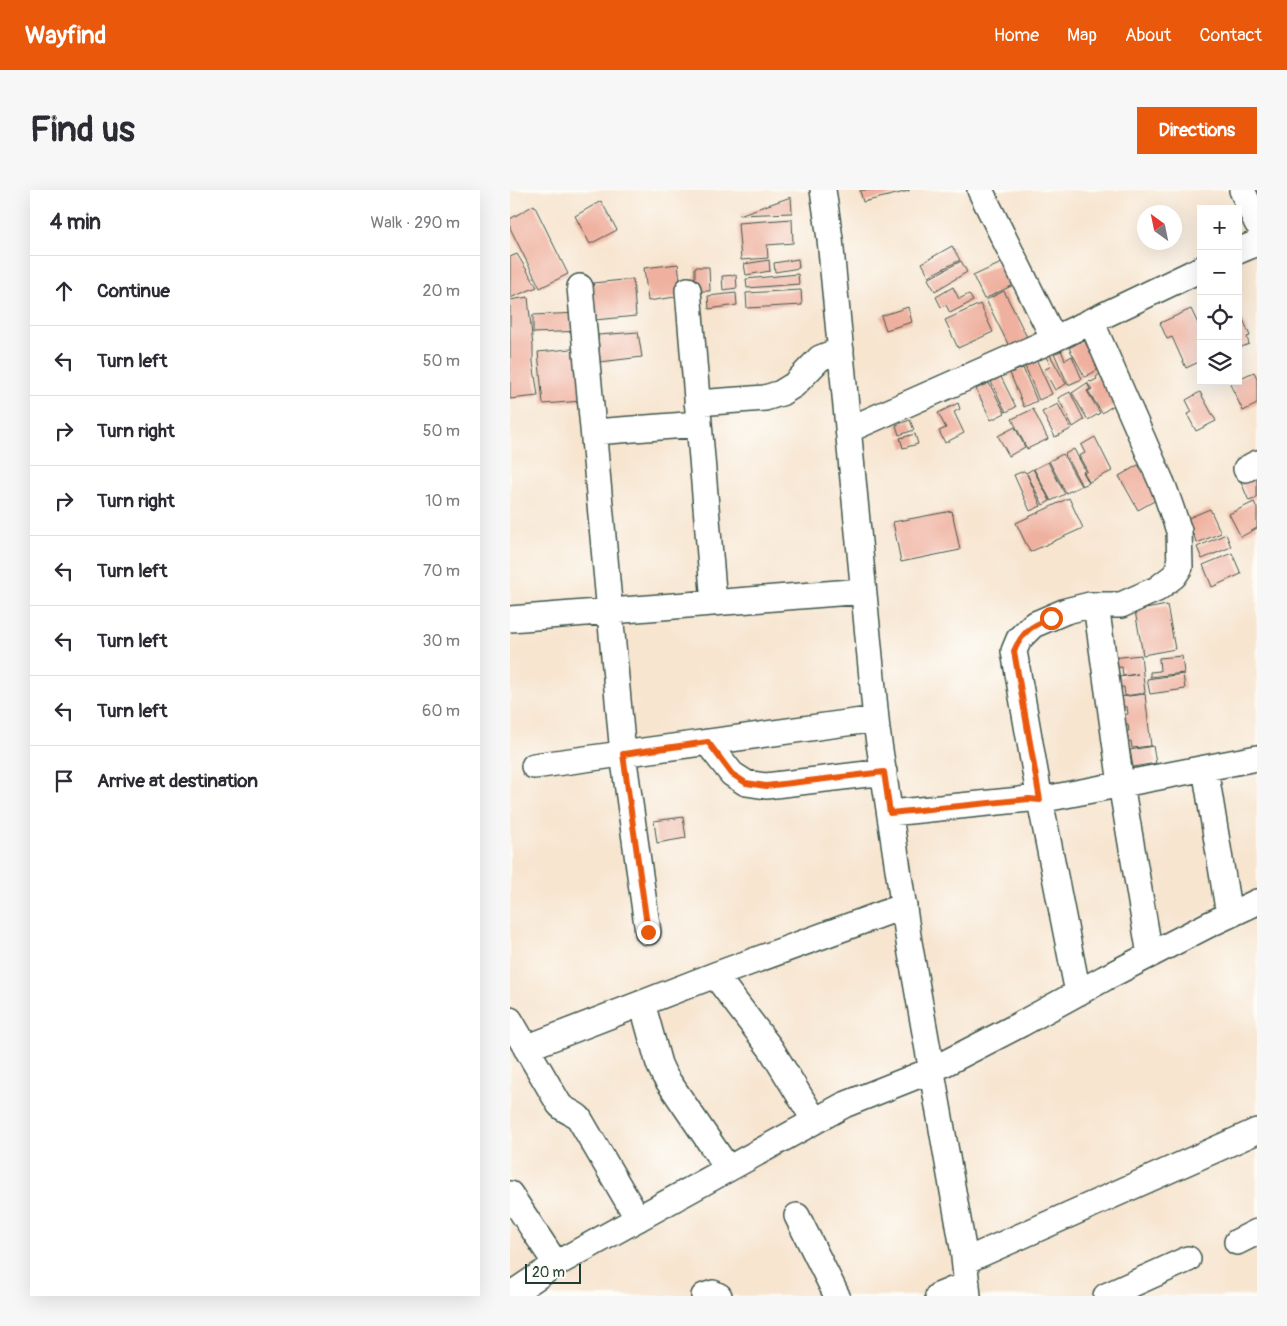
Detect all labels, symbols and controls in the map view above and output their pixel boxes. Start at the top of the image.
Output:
text: Wayfind [25,21,106,50]
text: Home [994,24,1039,47]
text: Map [1067,24,1097,47]
text: About [1125,24,1171,47]
text: Contact [1199,24,1262,47]
button: Directions [1137,107,1257,154]
text: Find us [30,108,135,152]
north arrow [1137,205,1182,250]
map controls [1197,205,1242,385]
button: + [1197,205,1242,250]
text: 4 min [50,209,101,236]
text: Walk · 290 m [371,213,460,233]
button: − [1197,250,1242,295]
icon: ahead [50,277,78,305]
text: Continue [97,279,170,303]
text: 20 m [422,281,460,301]
button: locate [1197,295,1242,340]
button: layers [1197,340,1242,385]
icon: left [50,347,78,375]
text: Turn left [97,349,167,373]
text: 50 m [423,351,460,371]
icon: right [50,417,78,445]
text: Turn right [97,419,175,443]
text: 50 m [423,421,460,441]
icon: right [50,487,78,515]
text: Turn right [97,489,175,513]
text: 10 m [425,491,460,511]
icon: left [50,557,78,585]
text: Turn left [97,559,167,583]
text: 70 m [423,561,460,581]
route start [1040,607,1063,630]
icon: left [50,627,78,655]
text: Turn left [97,629,167,653]
text: 30 m [422,631,460,651]
icon: left [50,697,78,725]
text: Turn left [97,699,167,723]
text: 60 m [422,701,460,721]
icon: arrive [50,767,78,795]
text: Arrive at destination [97,769,258,793]
route end [637,921,660,944]
scale bar [525,1261,581,1284]
text: 20 m [532,1264,565,1281]

